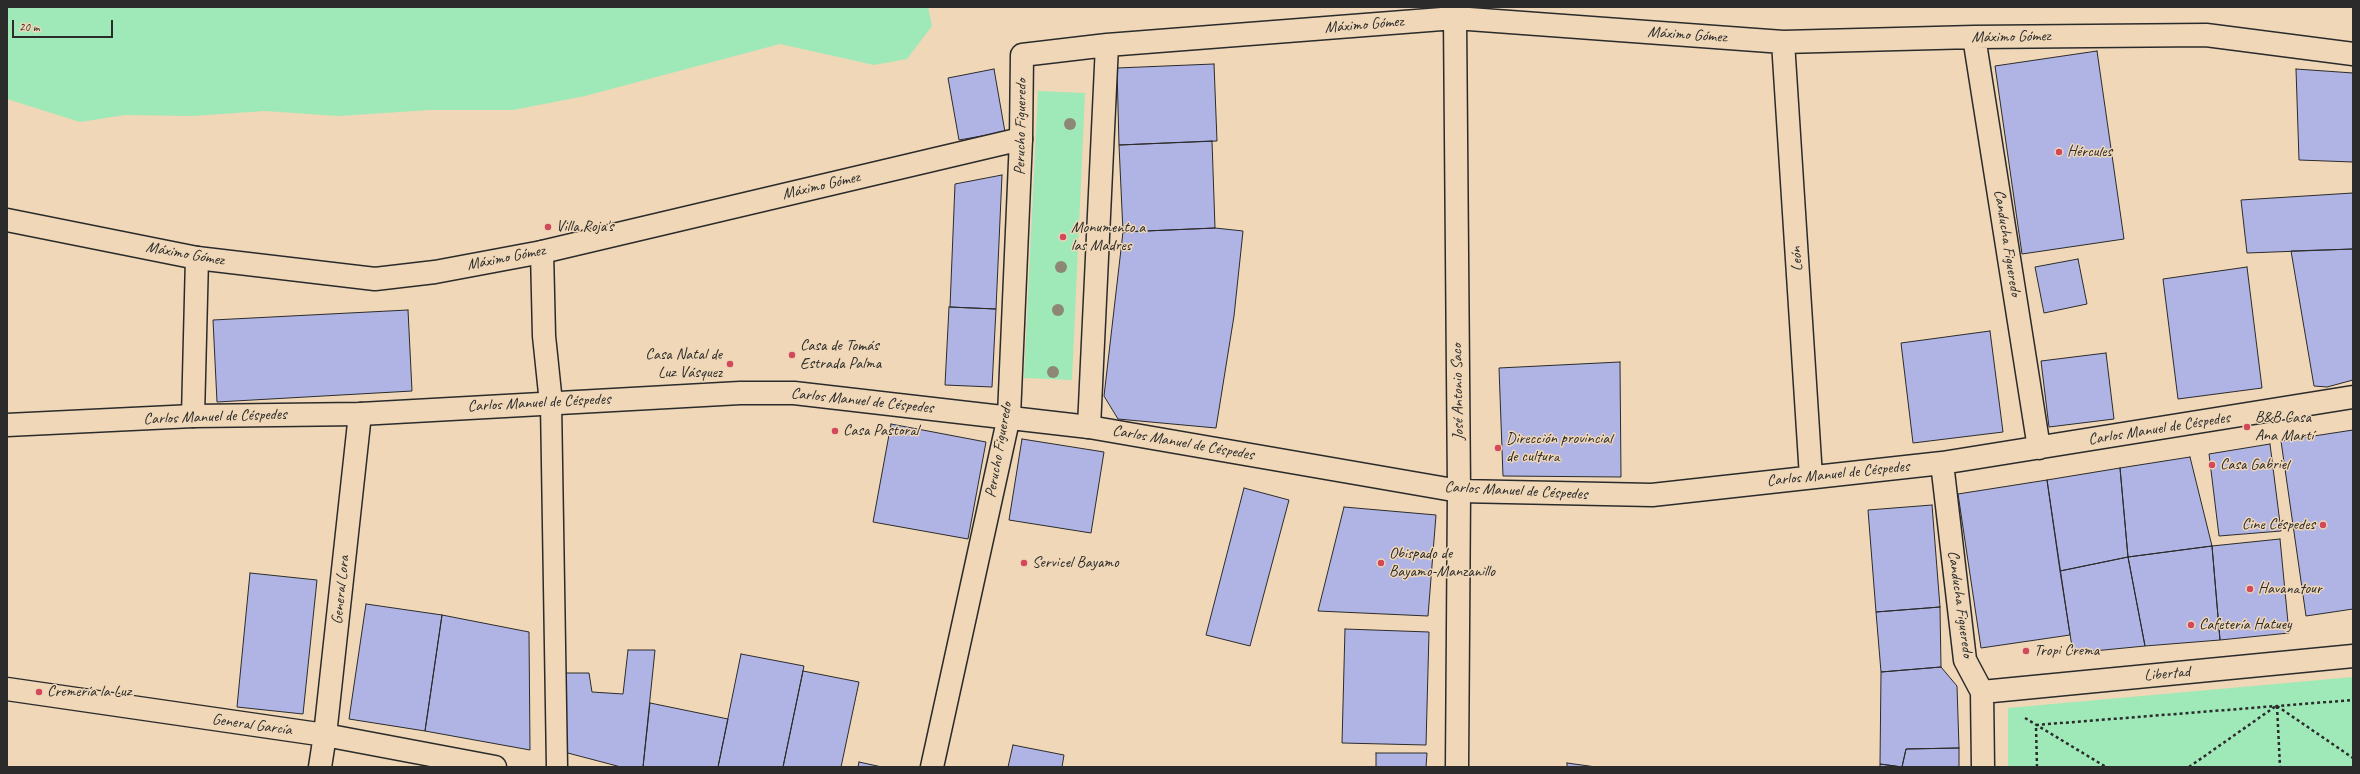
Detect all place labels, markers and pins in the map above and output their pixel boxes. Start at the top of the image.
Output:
place label: Hércules [2067,142,2112,162]
marker: Hércules [2054,147,2064,157]
place label: Villa Roja's [556,217,614,237]
place label: Monumento a las Madres [1071,218,1145,256]
marker: Villa Roja's [543,222,553,232]
marker: Monumento a las Madres [1058,232,1068,242]
place label: Casa de Tomás Estrada Palma [800,336,881,374]
place label: Casa Natal de Luz Vásquez [645,345,722,383]
marker: Casa de Tomás Estrada Palma [787,350,797,360]
marker: Casa Natal de Luz Vásquez [725,359,735,369]
place label: B&B Casa Ana Martí [2255,408,2313,446]
place label: Casa Pastoral [843,421,918,441]
marker: B&B Casa Ana Martí [2242,422,2252,432]
marker: Casa Pastoral [830,426,840,436]
place label: Dirección provincial de cultura [1506,429,1612,467]
marker: Dirección provincial de cultura [1493,443,1503,453]
place label: Casa Gabriel [2220,455,2289,475]
marker: Casa Gabriel [2207,460,2217,470]
place label: Cine Céspedes [2242,515,2315,535]
marker: Cine Céspedes [2318,520,2328,530]
place label: Obispado de Bayamo-Manzanillo [1389,544,1495,582]
place label: Servicel Bayamo [1032,553,1119,573]
marker: Servicel Bayamo [1019,558,1029,568]
marker: Obispado de Bayamo-Manzanillo [1376,558,1386,568]
place label: Havanatour [2258,579,2322,599]
marker: Havanatour [2245,584,2255,594]
place label: Cafetería Hatuey [2199,615,2291,635]
marker: Cafetería Hatuey [2186,620,2196,630]
place label: Tropi Crema [2034,641,2099,661]
marker: Tropi Crema [2021,646,2031,656]
place label: Cremería la Luz [47,682,131,702]
marker: Cremería la Luz [34,687,44,697]

